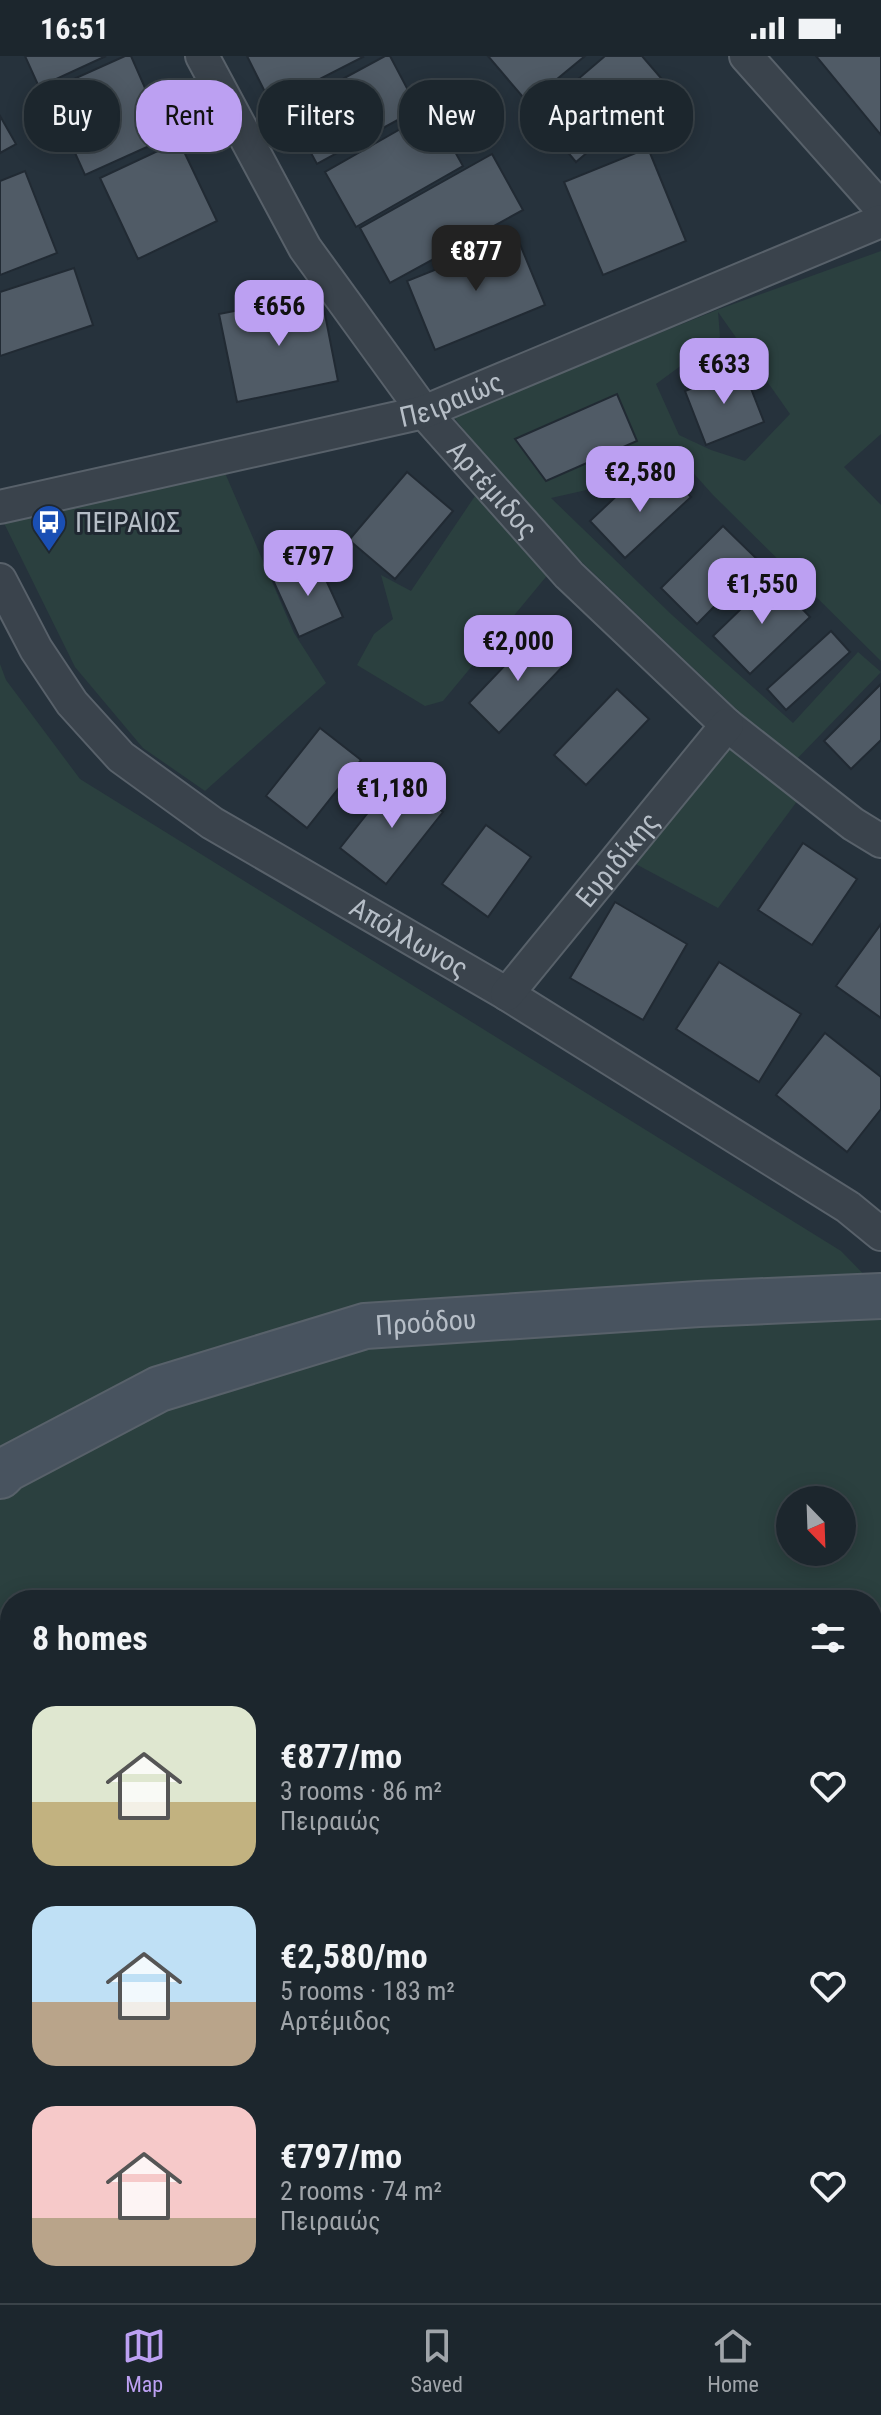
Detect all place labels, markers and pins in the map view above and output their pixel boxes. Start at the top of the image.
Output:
pin: €877 [429,225,523,293]
pin: €656 [232,280,326,348]
pin: €633 [677,338,771,406]
pin: €2,580 [575,446,705,514]
bus stop icon: ΠΕΙΡΑΙΩΣ [30,503,68,553]
place label: ΠΕΙΡΑΙΩΣ [75,506,180,539]
pin: €797 [261,530,355,598]
pin: €1,550 [697,558,827,626]
pin: €2,000 [453,615,583,683]
pin: €1,180 [327,762,457,830]

